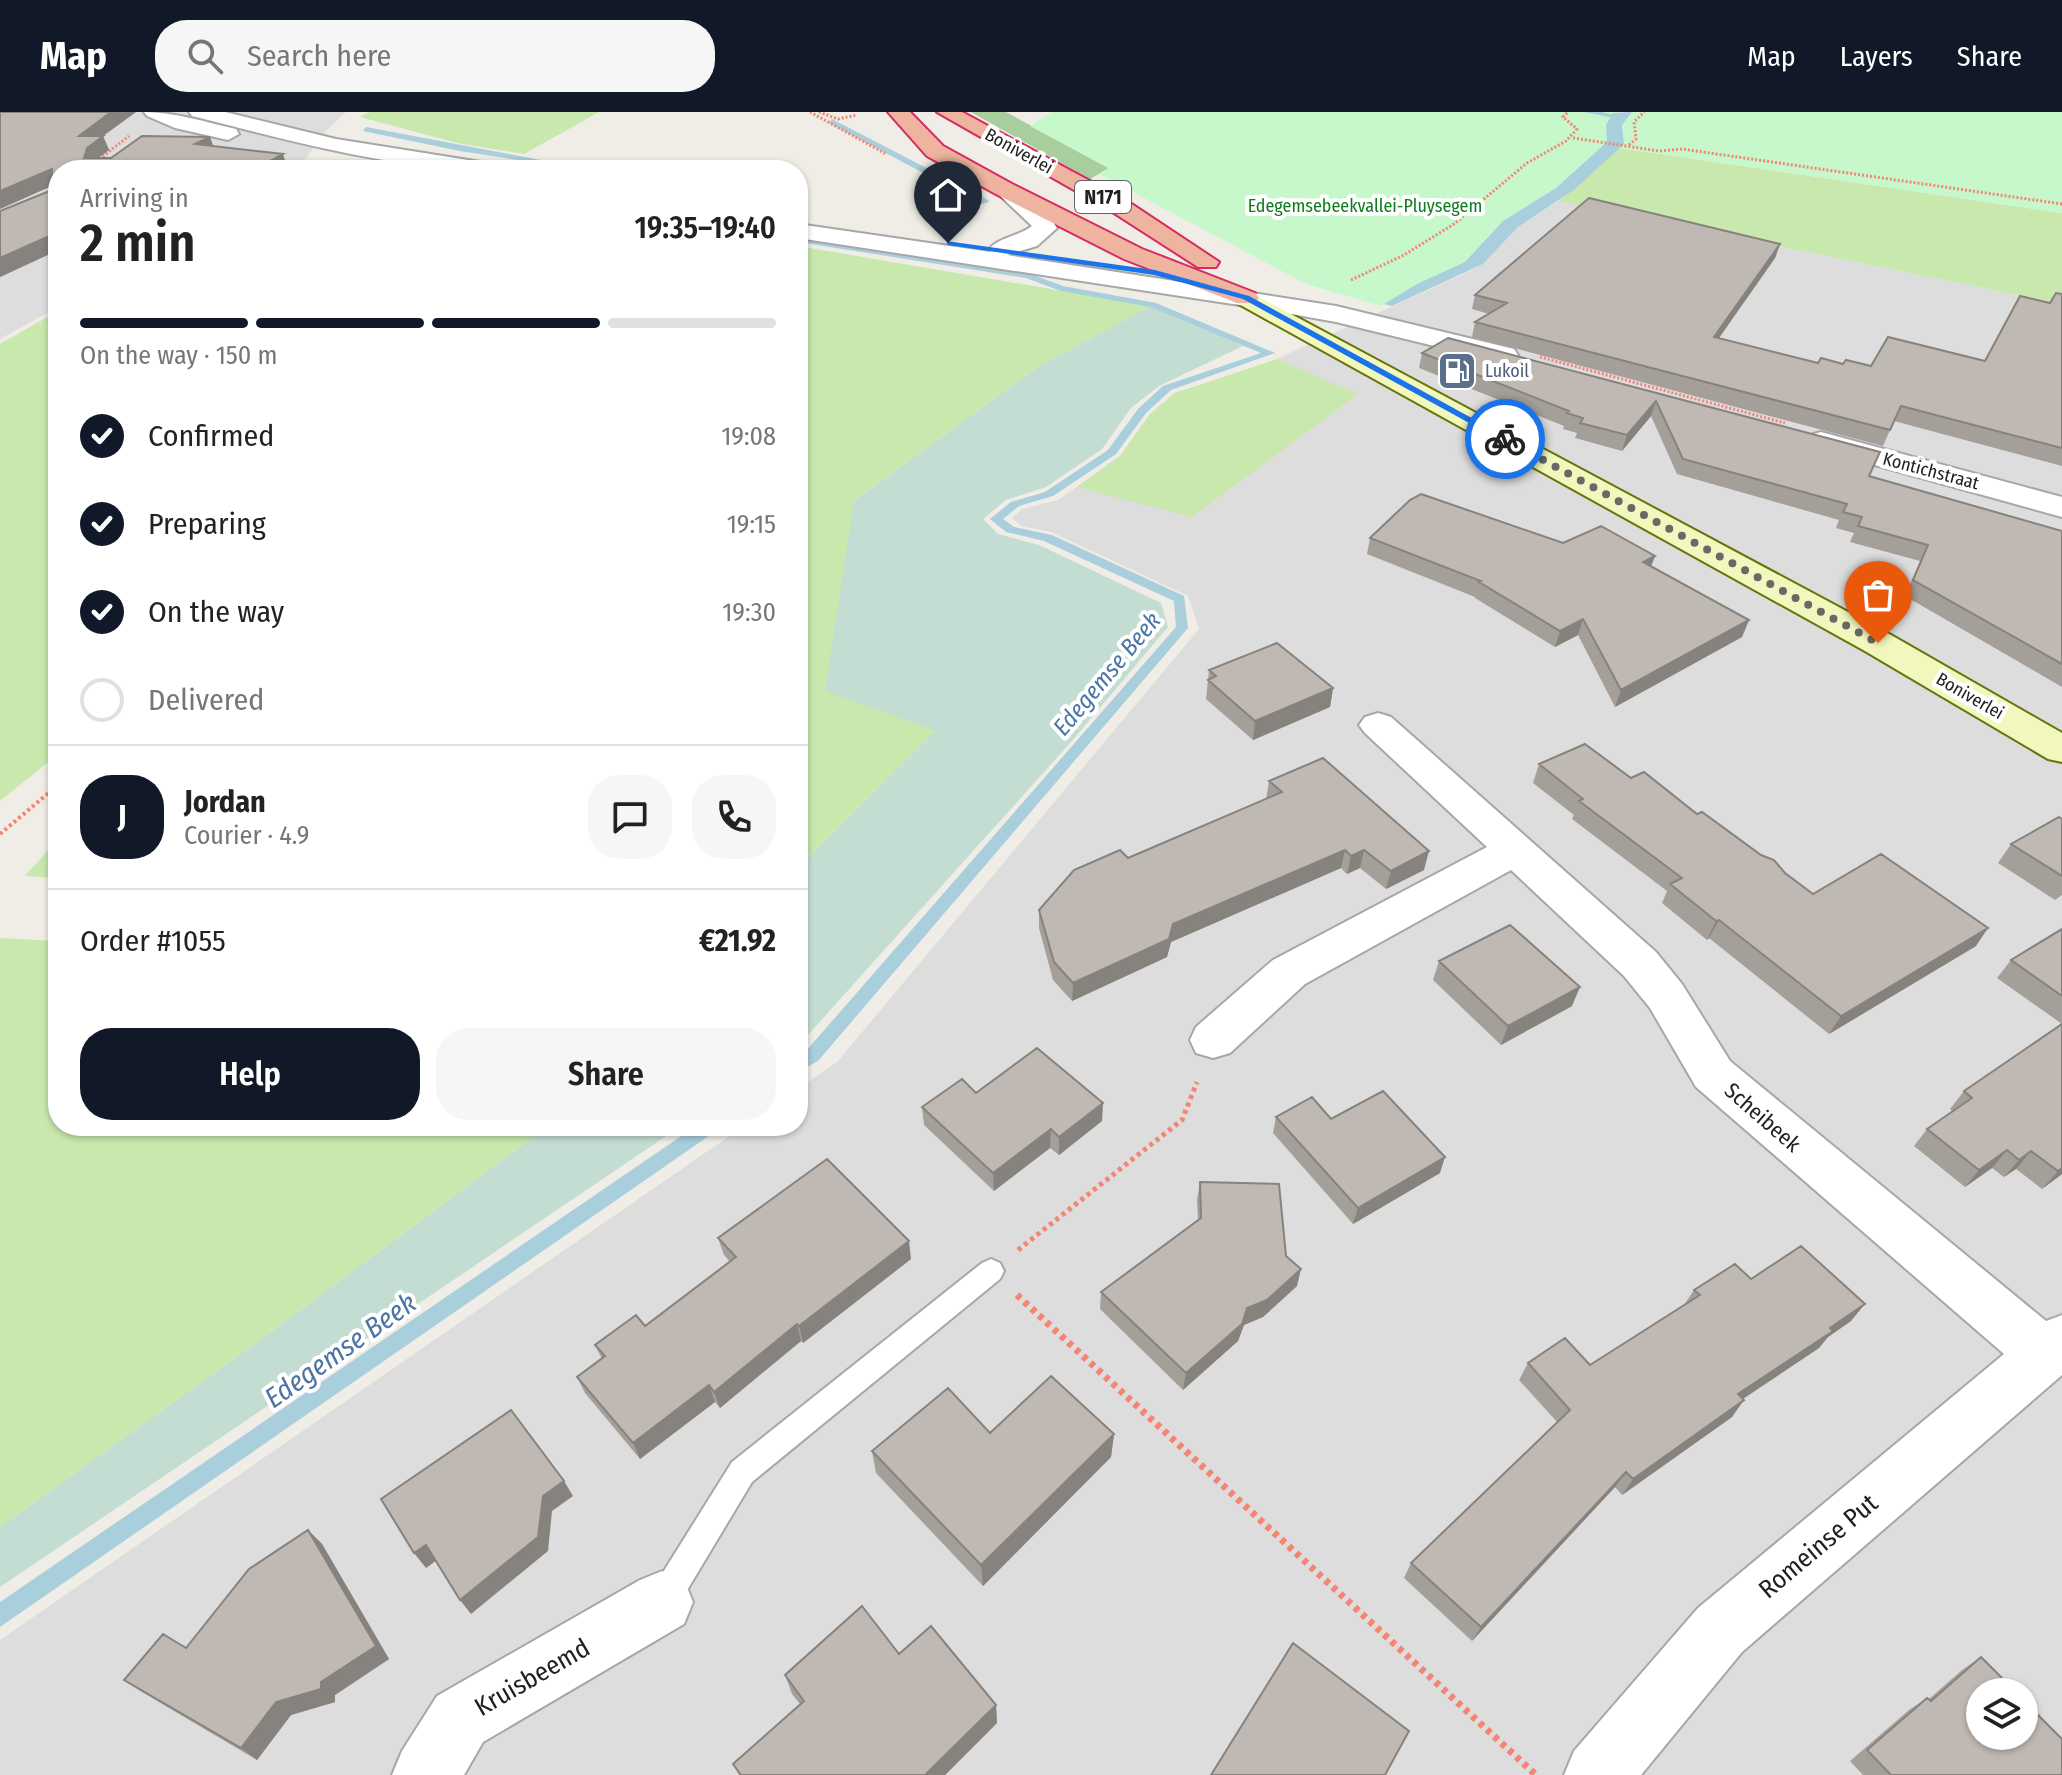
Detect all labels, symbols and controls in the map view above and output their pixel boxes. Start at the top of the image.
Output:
search box [155,20,715,92]
text: Map [40,33,107,79]
icon: search [183,34,227,78]
text: Search here [247,38,391,74]
text: Map [1747,40,1796,73]
text: Layers [1840,40,1913,73]
text: Share [1957,40,2022,73]
street label: Boniverlei [981,123,1057,179]
pin [914,161,982,243]
icon: home [926,173,970,217]
road number: N171 [1075,181,1131,213]
text: Arriving in [80,183,189,214]
park label: Edegemsebeekvallei-Pluysegem [1248,195,1482,217]
text: 19:35–19:40 [635,210,776,246]
text: 2 min [80,212,196,275]
text: On the way · 150 m [80,340,277,371]
fuel station icon: Lukoil [1436,350,1478,392]
place label: Lukoil [1485,360,1529,382]
courier [1465,399,1545,479]
icon: check [80,414,124,458]
icon: bike [1483,417,1527,461]
text: Confirmed [148,418,274,454]
text: 19:08 [721,421,776,452]
street label: Kontichstraat [1881,448,1982,494]
icon: check [80,502,124,546]
text: Preparing [148,506,266,542]
text: 19:15 [727,509,776,540]
pin [1844,561,1912,643]
icon: bag [1856,573,1900,617]
icon: check [80,590,124,634]
text: On the way [148,594,284,630]
text: 19:30 [722,597,776,628]
water label: Edegemse Beek [1047,607,1167,741]
street label: Boniverlei [1932,668,2008,724]
text: Delivered [148,682,264,718]
button: chat [588,775,672,859]
button: phone [692,775,776,859]
text: Jordan [184,784,266,820]
text: J [118,799,126,835]
text: Courier · 4.9 [184,820,309,851]
text: Order #1055 [80,923,226,959]
text: €21.92 [699,923,776,959]
button: Help [80,1028,420,1120]
button: Share [436,1028,776,1120]
street label: Scheibeek [1719,1077,1807,1158]
water label: Edegemse Beek [258,1286,422,1415]
street label: Romeinse Put [1753,1487,1884,1605]
street label: Kruisbeemd [469,1632,595,1723]
map controls [1966,1678,2038,1750]
button: layers [1966,1678,2038,1750]

